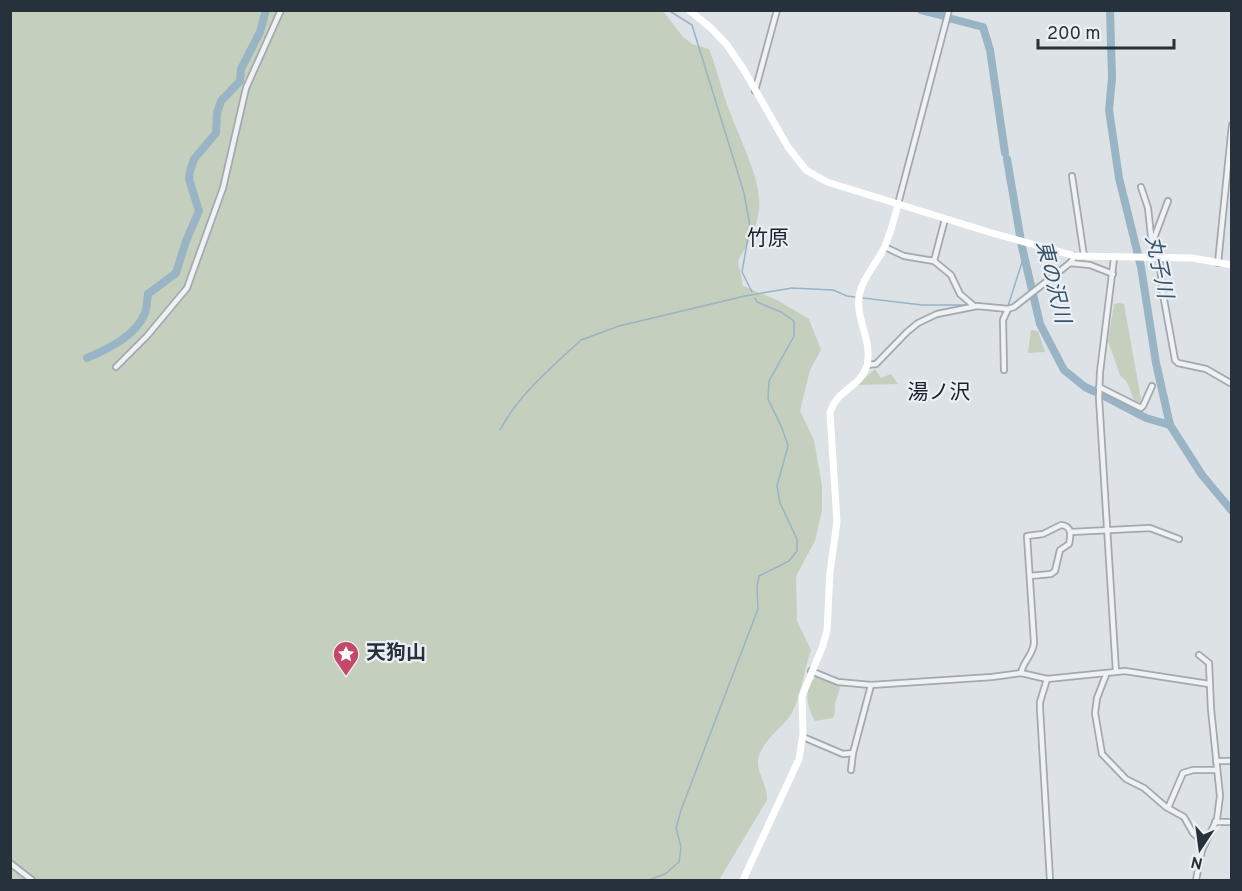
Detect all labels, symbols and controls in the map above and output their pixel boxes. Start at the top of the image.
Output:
scale bar [1038,12,1174,50]
text: 200 m [1047,23,1100,46]
district label: 竹原 [747,226,789,253]
water label: 丸子川 [1138,233,1178,303]
water label: 東の沢川 [1029,238,1076,328]
district label: 湯ノ沢 [908,380,971,407]
place icon: 天狗山 [331,639,361,677]
place label: 天狗山 [366,641,426,667]
north arrow [1170,819,1230,879]
text: N [1189,851,1205,873]

